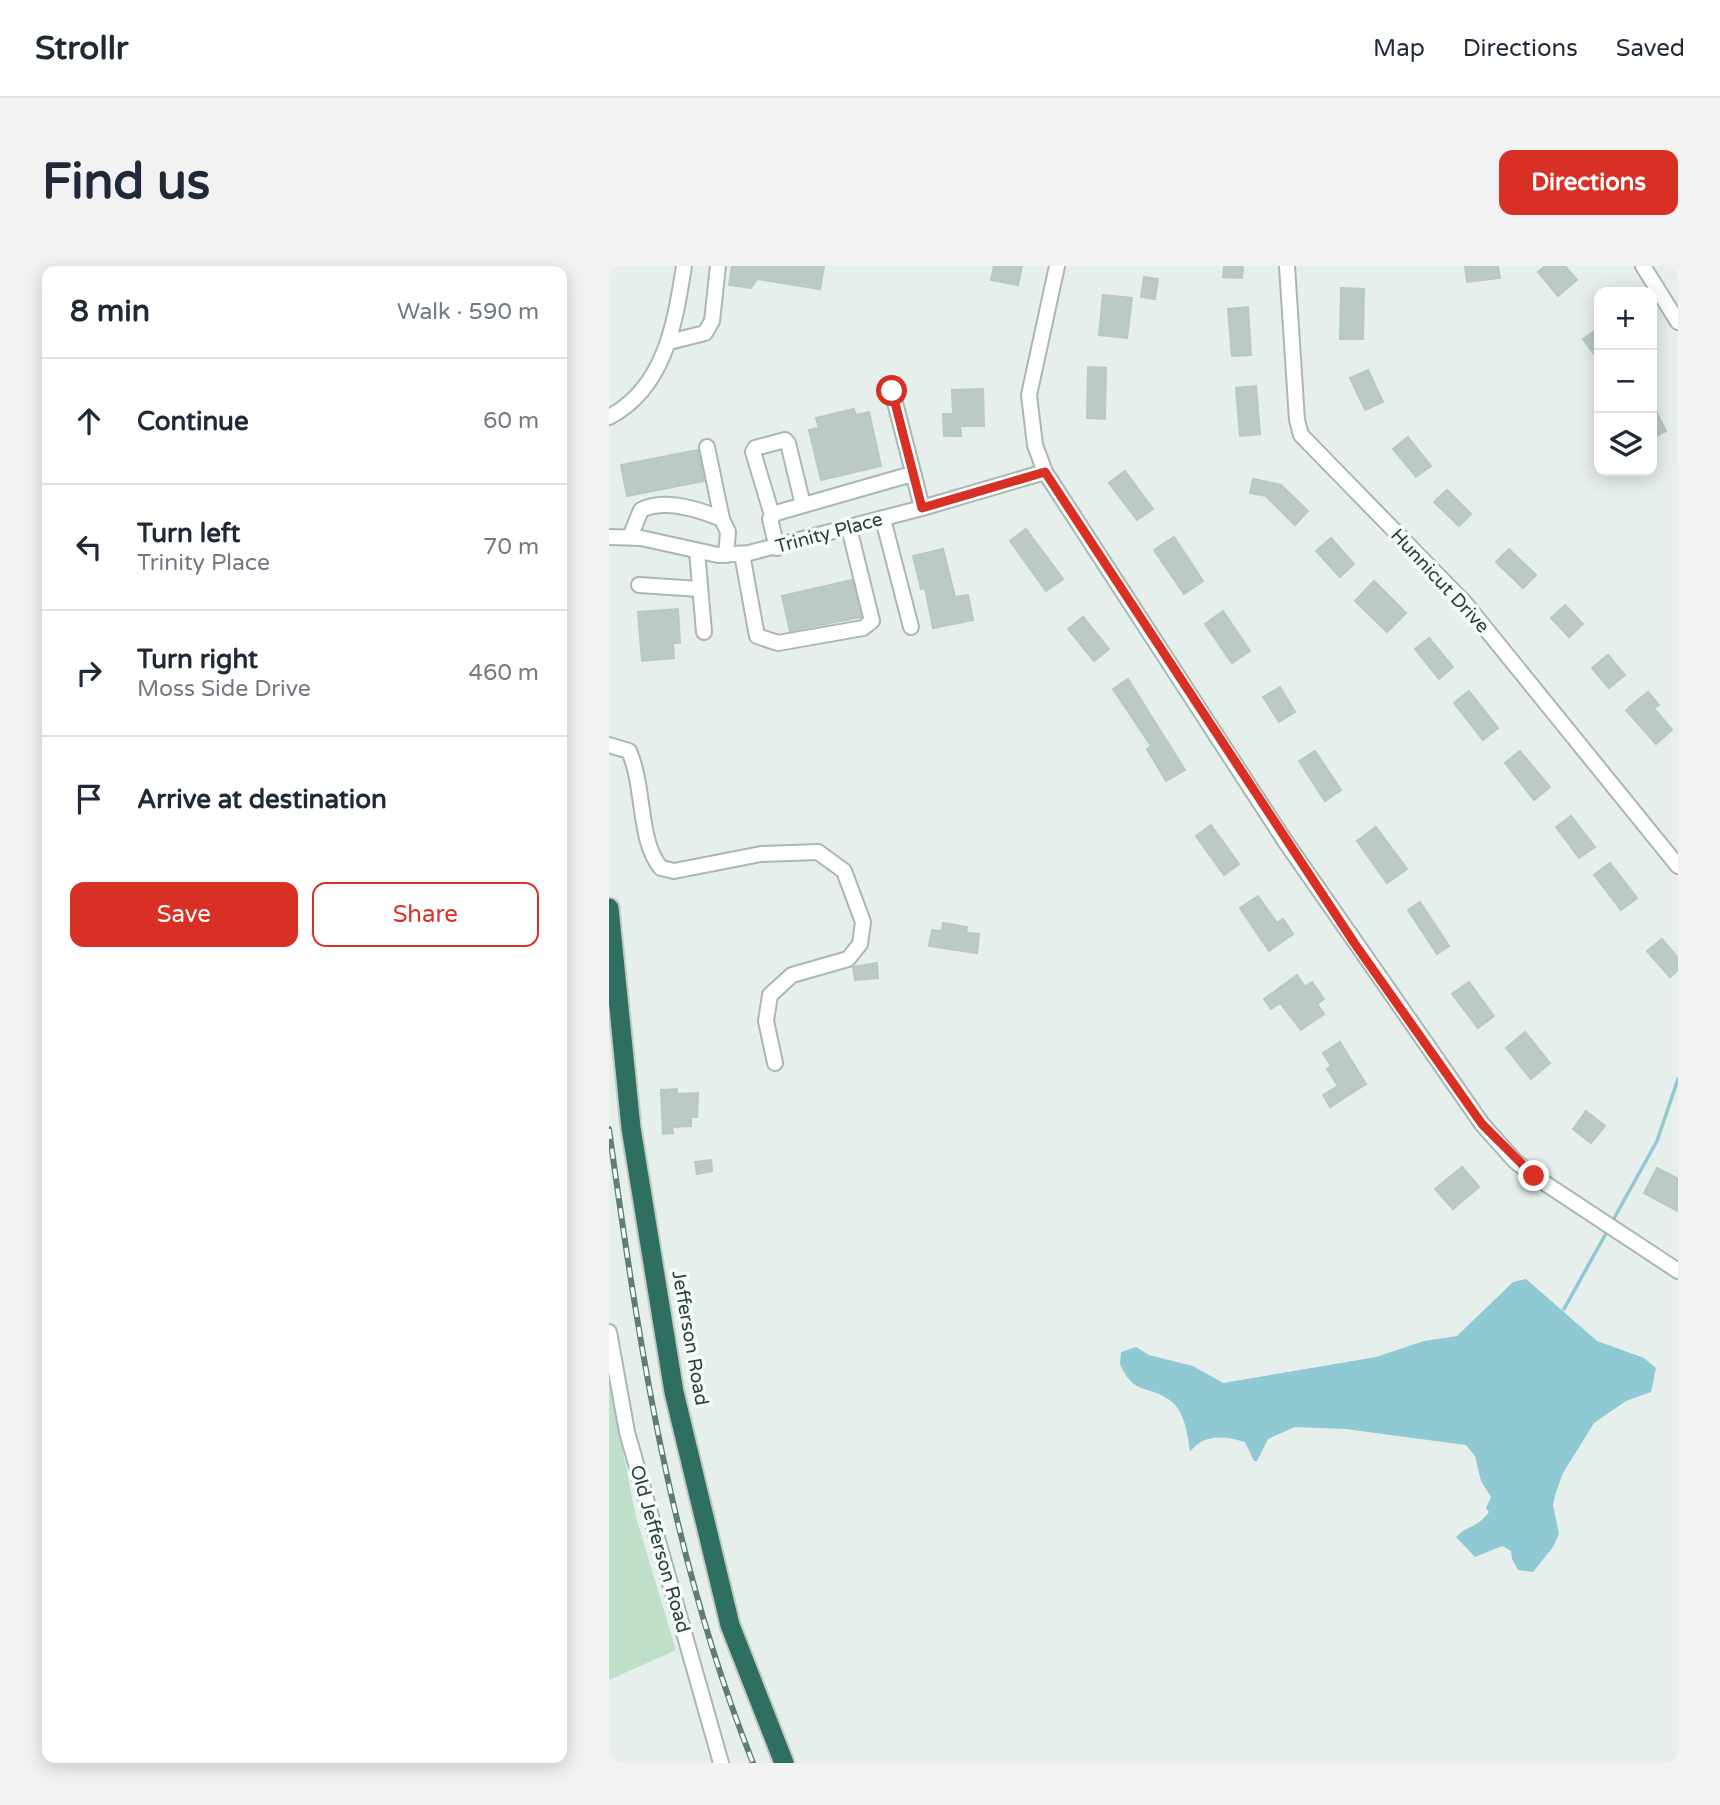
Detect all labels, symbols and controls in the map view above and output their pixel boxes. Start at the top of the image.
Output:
text: Strollr [35,29,129,68]
text: Map [1373,34,1425,63]
text: Directions [1463,34,1578,63]
text: Saved [1616,34,1685,63]
button: Directions [1499,150,1678,215]
text: Find us [42,153,210,212]
map controls [1594,287,1657,476]
button: + [1594,287,1657,350]
text: 8 min [70,293,150,330]
text: Walk · 590 m [397,298,539,326]
button: − [1594,350,1657,413]
route start [876,375,907,406]
icon: ahead [70,402,108,440]
text: Continue [137,406,249,437]
text: 60 m [483,407,539,435]
button: layers [1594,413,1657,476]
street label: Trinity Place [773,508,885,558]
text: Turn left [137,518,240,549]
street label: Hunnicut Drive [1386,524,1494,638]
icon: left [70,528,108,566]
text: 70 m [483,533,539,561]
text: Trinity Place [137,549,270,577]
text: Turn right [137,644,258,675]
icon: right [70,654,108,692]
text: 460 m [469,659,539,687]
text: Moss Side Drive [137,675,311,703]
icon: arrive [70,780,108,818]
text: Arrive at destination [137,784,387,815]
button: Save [70,882,298,947]
button: Share [312,882,539,947]
route end [1518,1160,1549,1191]
street label: Jefferson Road [667,1269,713,1407]
street label: Old Jefferson Road [625,1463,695,1635]

